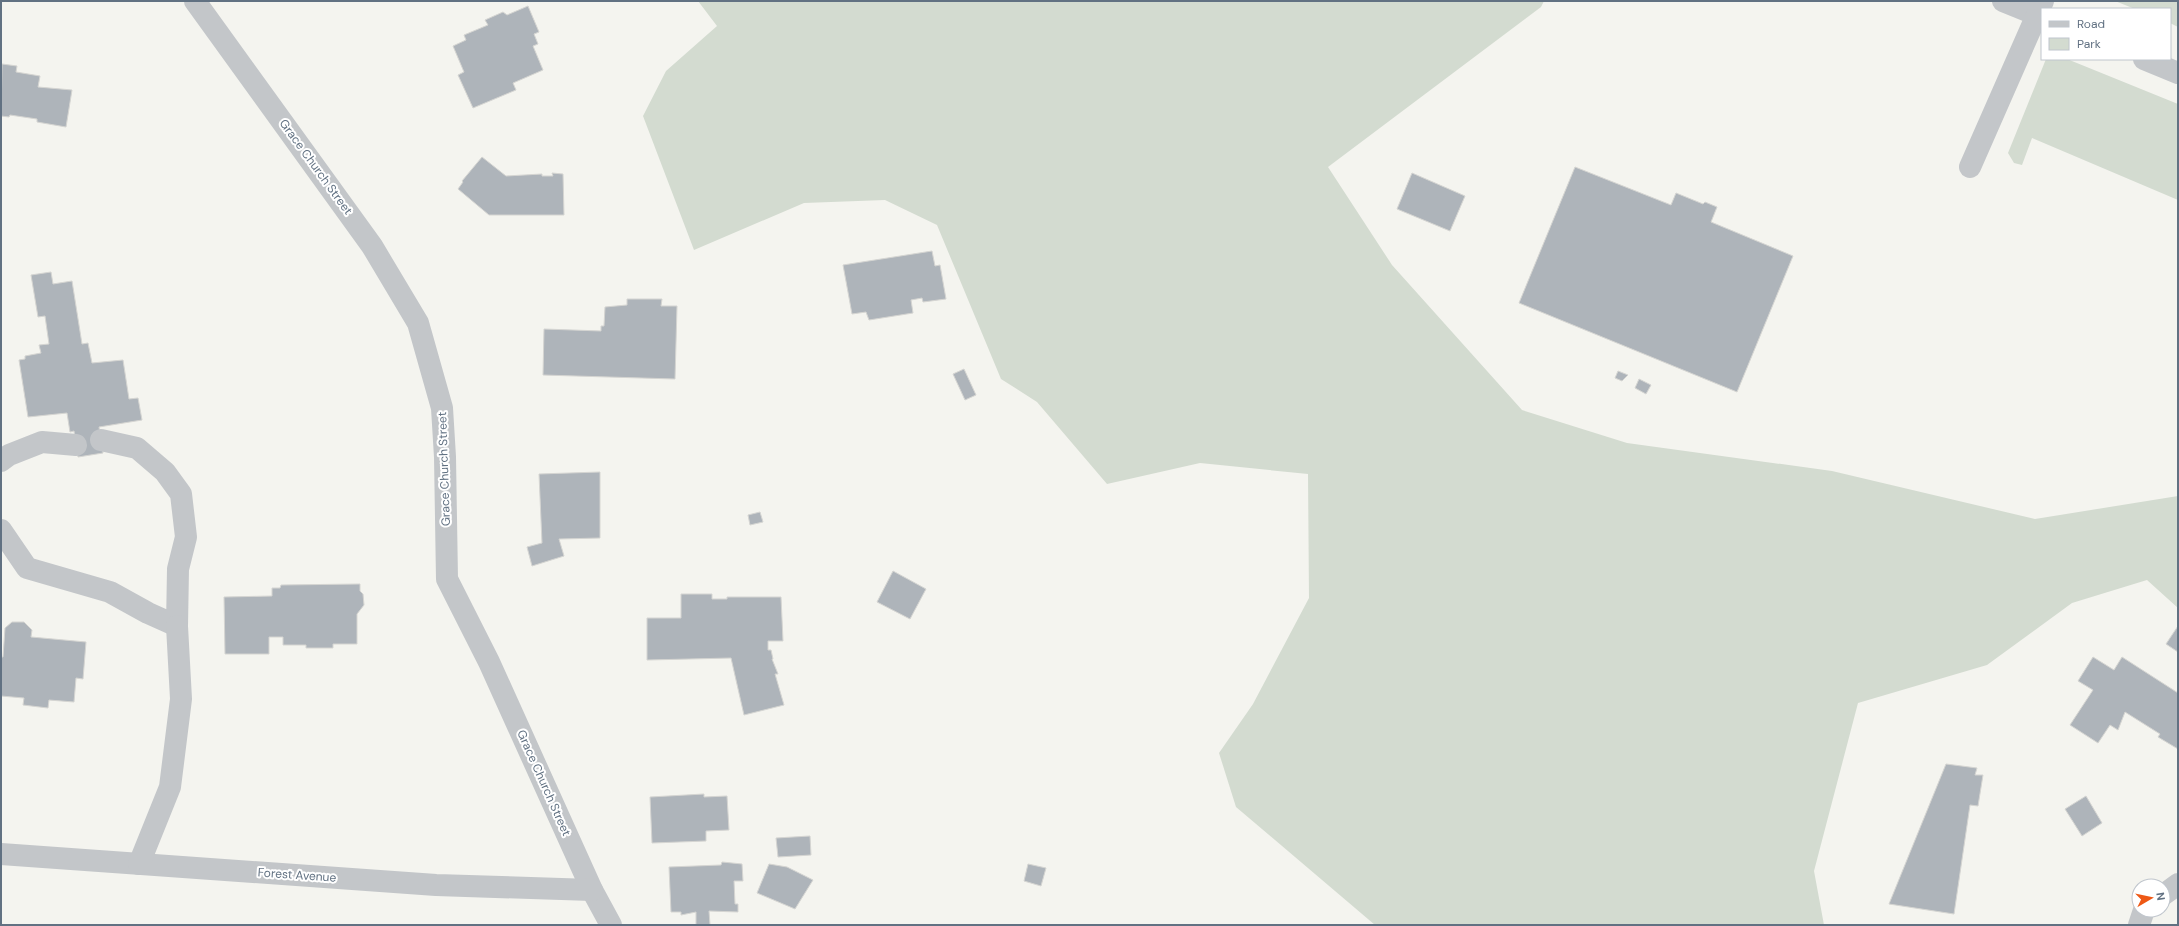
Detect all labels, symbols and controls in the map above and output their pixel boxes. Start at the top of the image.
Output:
legend [2041,8,2171,60]
text: Road [2077,16,2105,32]
text: Park [2077,36,2101,52]
street label: Grace Church Street [276,116,356,218]
street label: Grace Church Street [434,411,454,526]
street label: Grace Church Street [513,727,575,839]
street label: Forest Avenue [257,864,337,886]
north arrow [2131,878,2171,918]
text: N [2153,891,2168,901]

